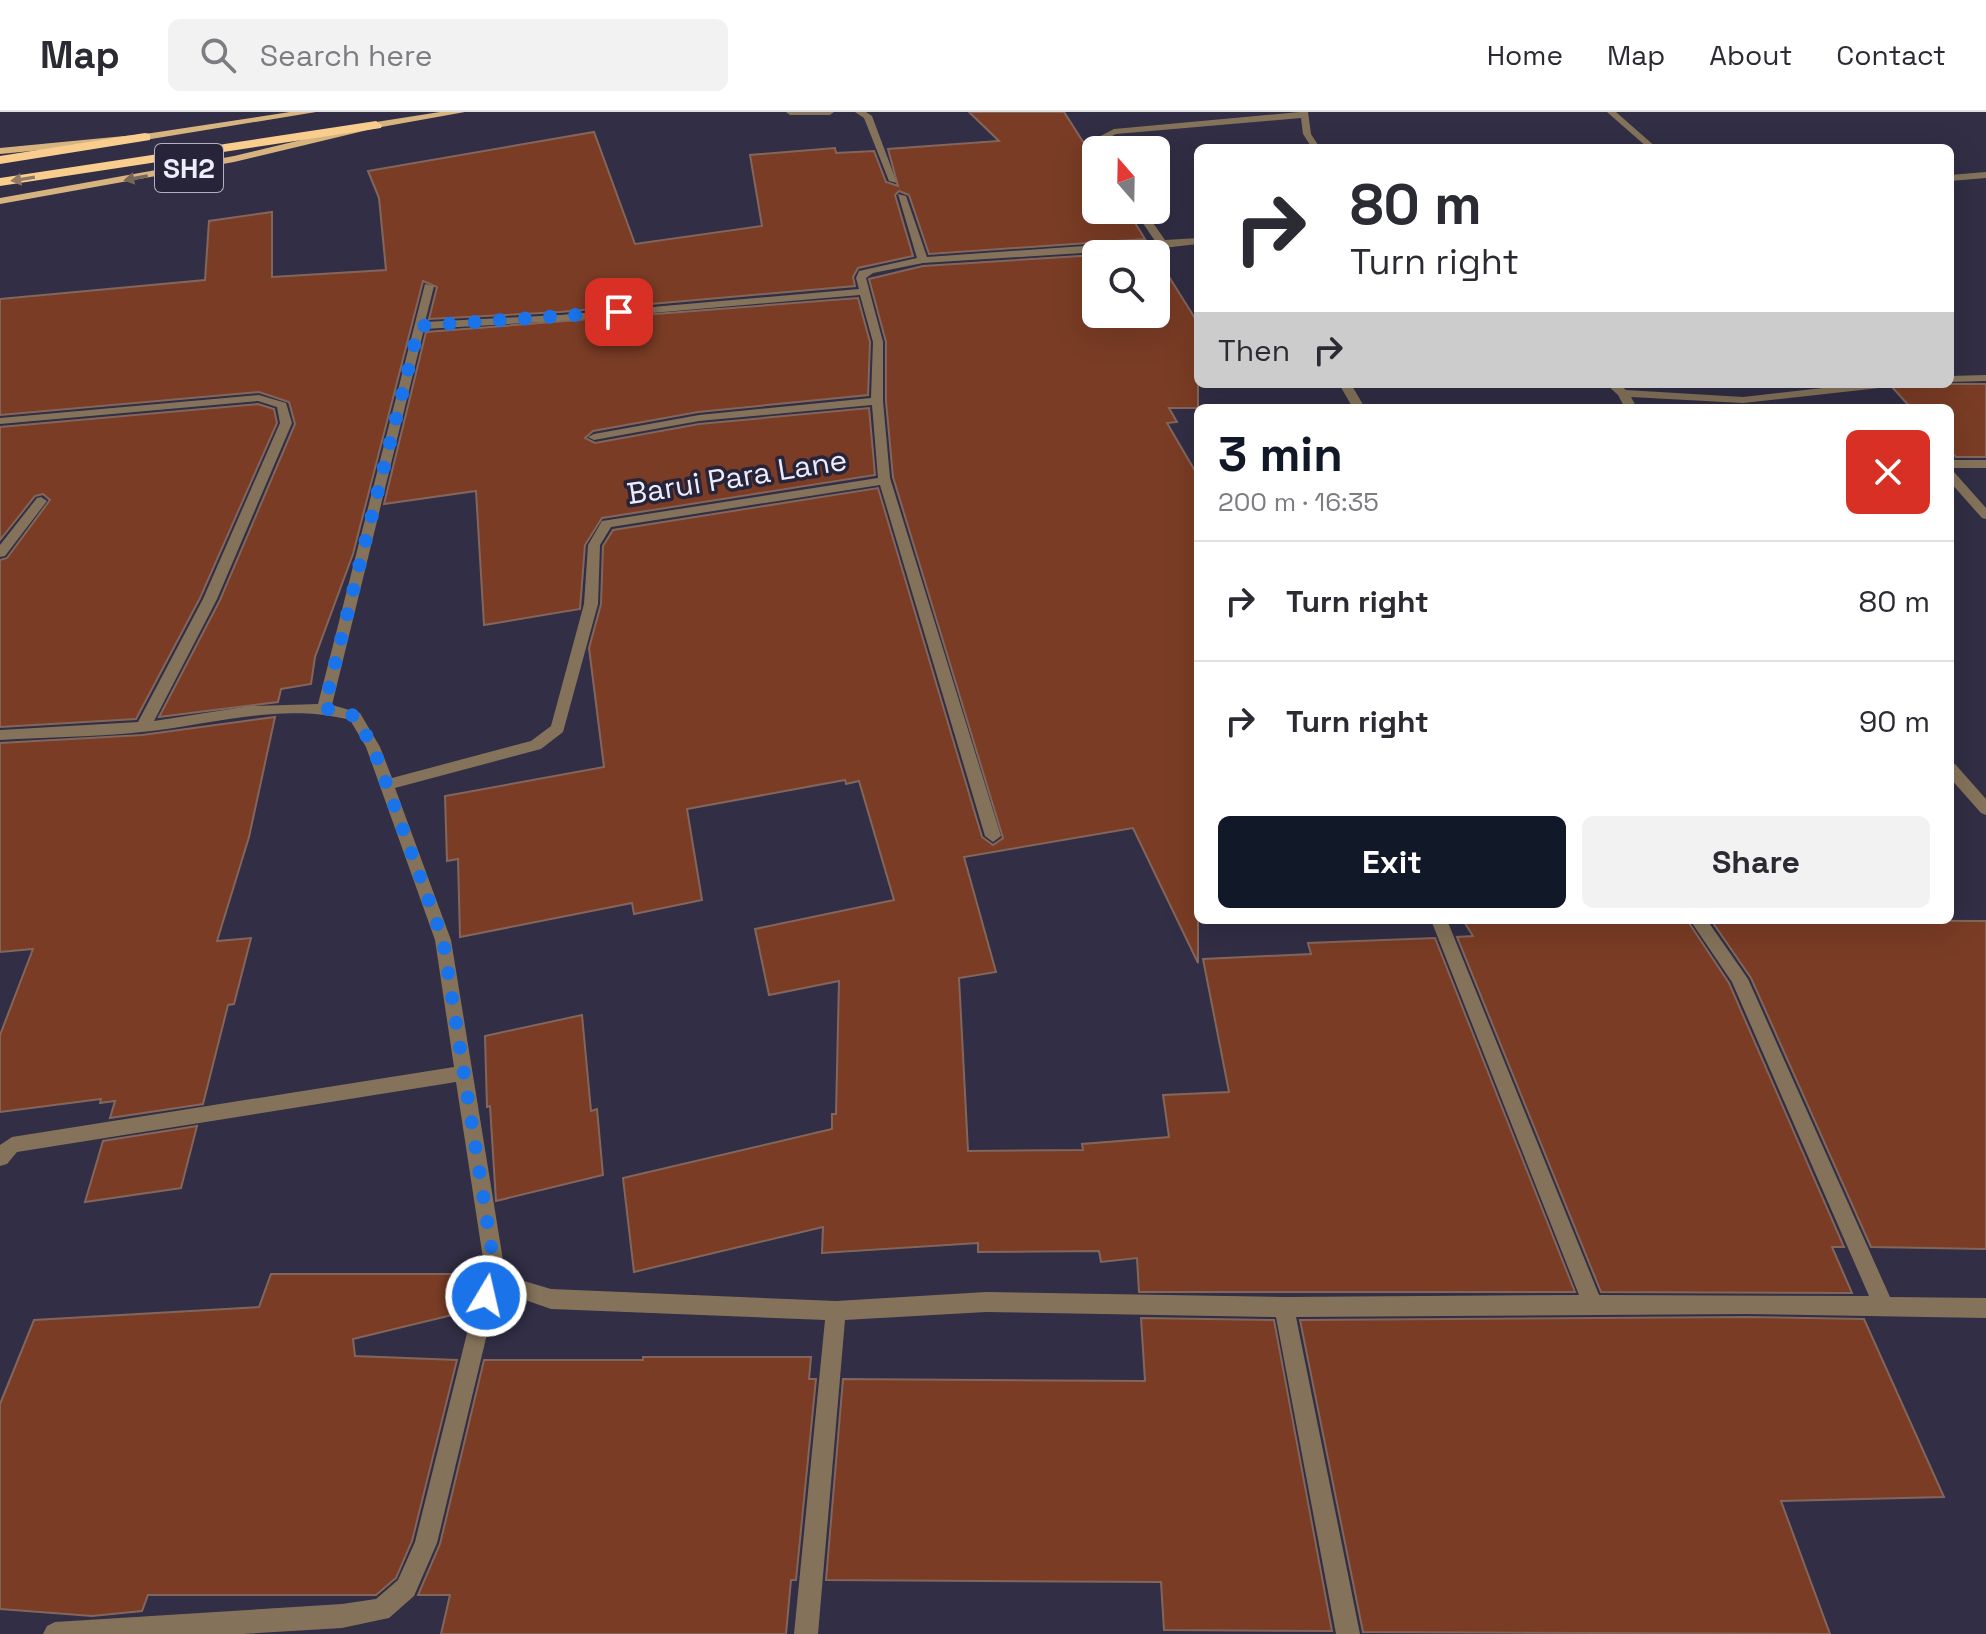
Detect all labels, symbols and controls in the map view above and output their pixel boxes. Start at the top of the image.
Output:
search box [168,19,728,91]
text: Map [40,31,120,79]
icon: search [196,33,240,77]
text: Search here [260,36,433,75]
text: Home [1487,37,1563,73]
text: Map [1607,37,1665,73]
text: About [1709,37,1792,73]
text: Contact [1836,37,1946,73]
north arrow [1082,136,1170,224]
map controls [1082,136,1170,328]
road number: SH2 [155,144,223,192]
text: 80 m [1350,169,1482,240]
one-way arrow [123,172,148,184]
one-way arrow [10,173,35,186]
icon: right [1218,176,1322,280]
text: Turn right [1350,239,1519,285]
button: search [1082,240,1170,328]
pin [585,278,653,346]
icon: arrive [597,290,641,334]
icon: right [1306,328,1350,372]
text: Then [1218,331,1290,370]
text: 3 min [1218,424,1343,485]
button: close [1846,430,1930,514]
street label: Barui Para Lane [624,440,850,513]
text: 200 m · 16:35 [1218,485,1379,519]
icon: right [1218,579,1262,623]
text: Turn right [1286,582,1429,621]
text: 80 m [1859,582,1930,621]
icon: right [1218,699,1262,743]
text: Turn right [1286,702,1429,741]
text: 90 m [1859,702,1930,741]
button: Exit [1218,816,1566,908]
button: Share [1582,816,1930,908]
position arrow [444,1254,528,1338]

